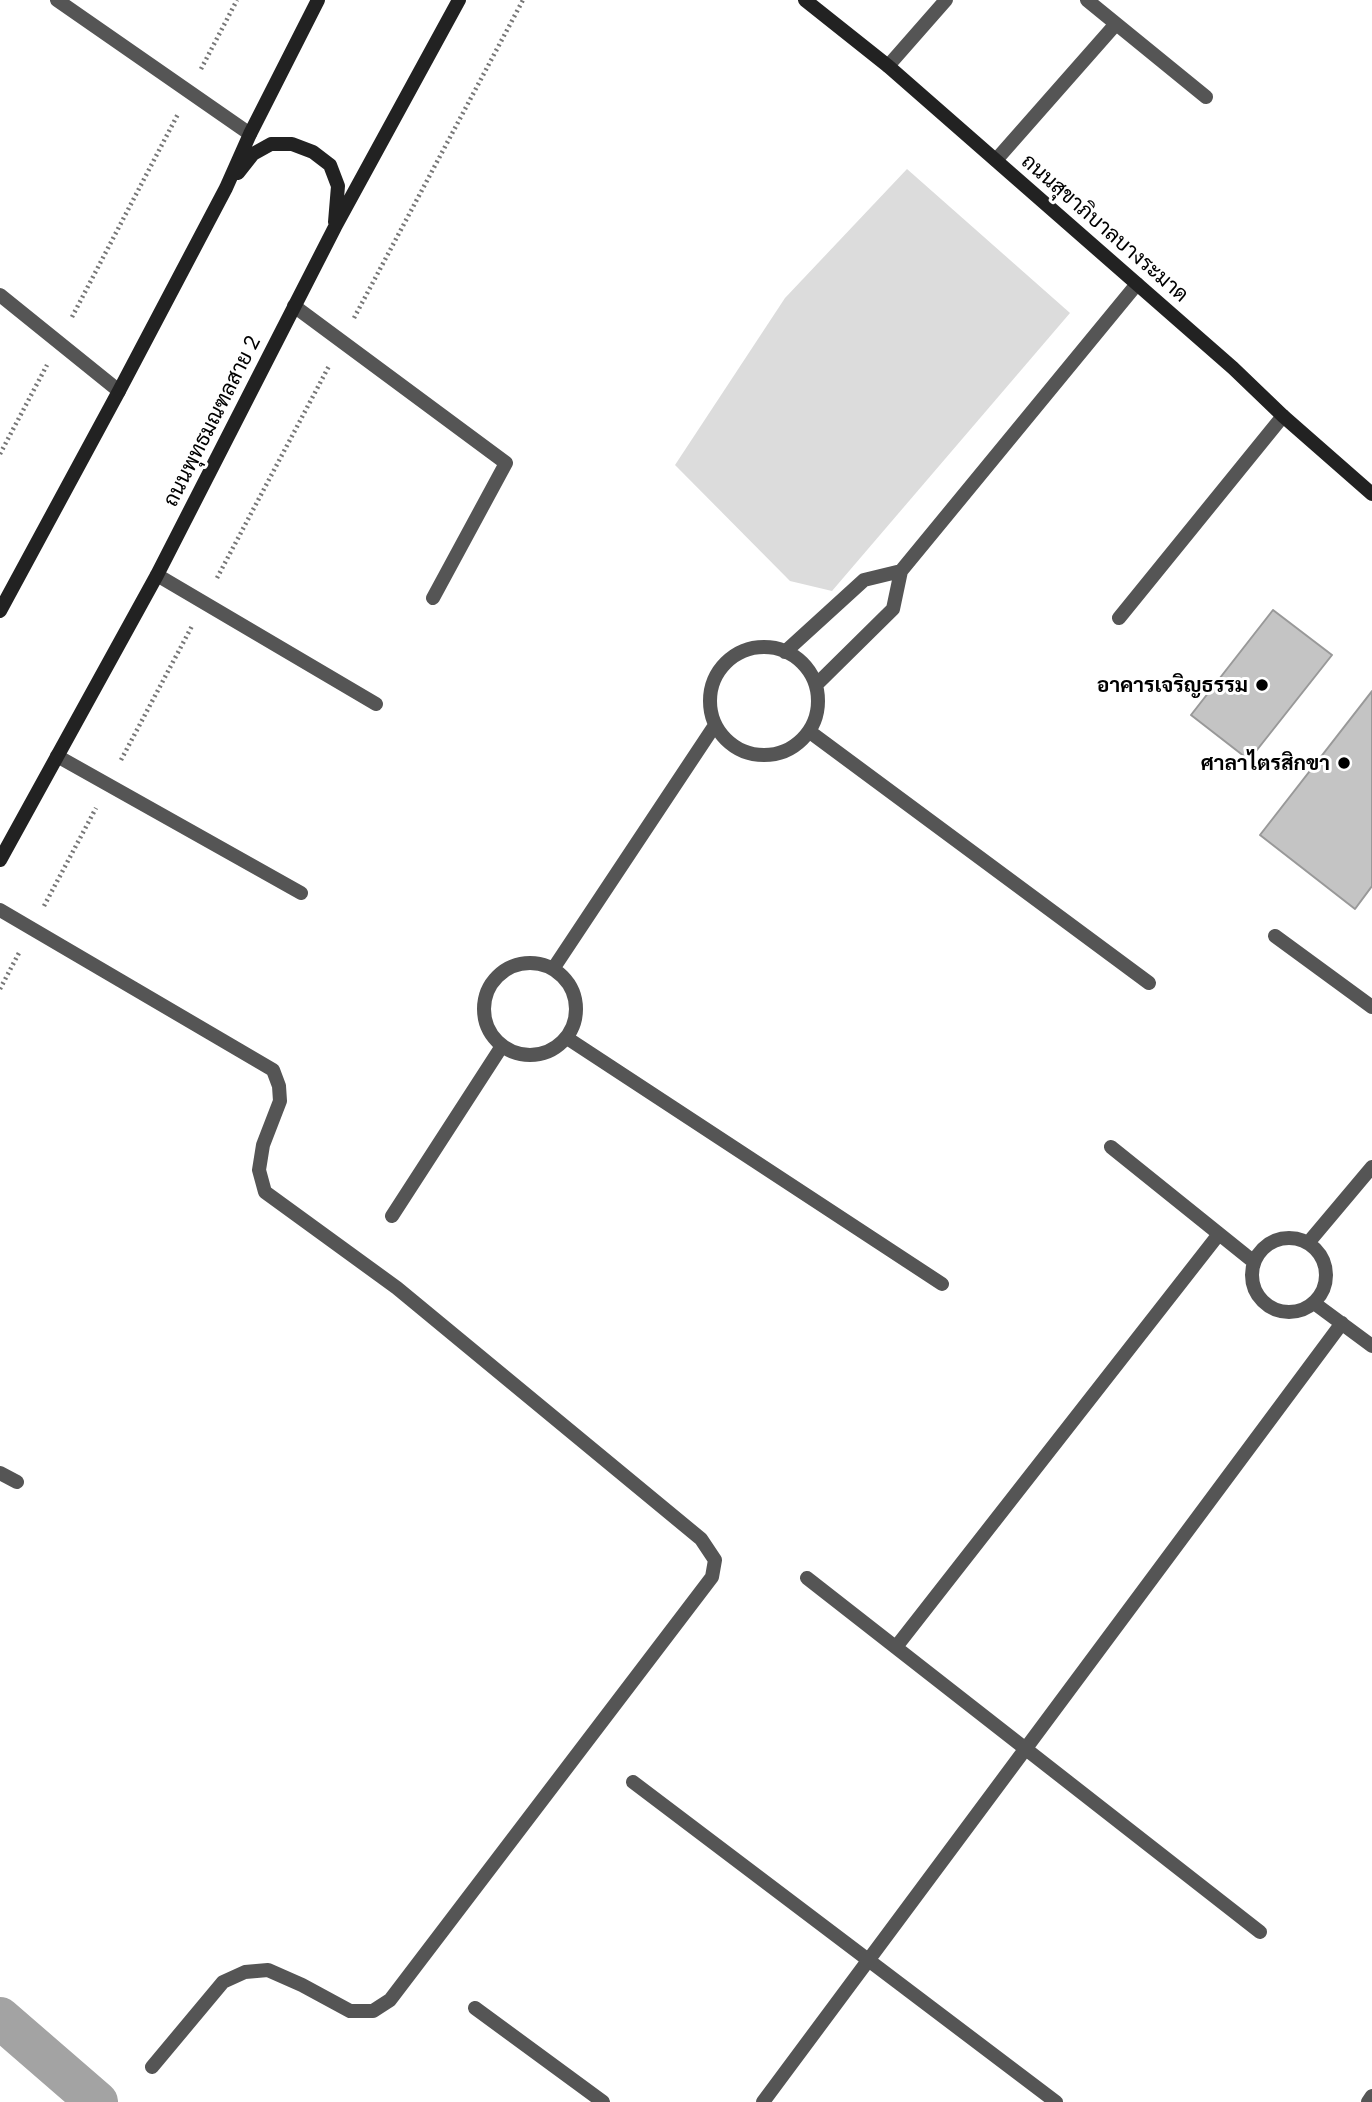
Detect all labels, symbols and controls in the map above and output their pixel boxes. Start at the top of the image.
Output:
street label: ถนนสุขาภิบาลบางระมาด [1016,149,1194,307]
street label: ถนนพุทธมณฑลสาย 2 [158,331,266,511]
place label: อาคารเจริญธรรม [1097,672,1248,698]
marker: อาคารเจริญธรรม [1254,677,1270,693]
place label: ศาลาไตรสิกขา [1201,750,1330,776]
marker: ศาลาไตรสิกขา [1336,755,1352,771]

